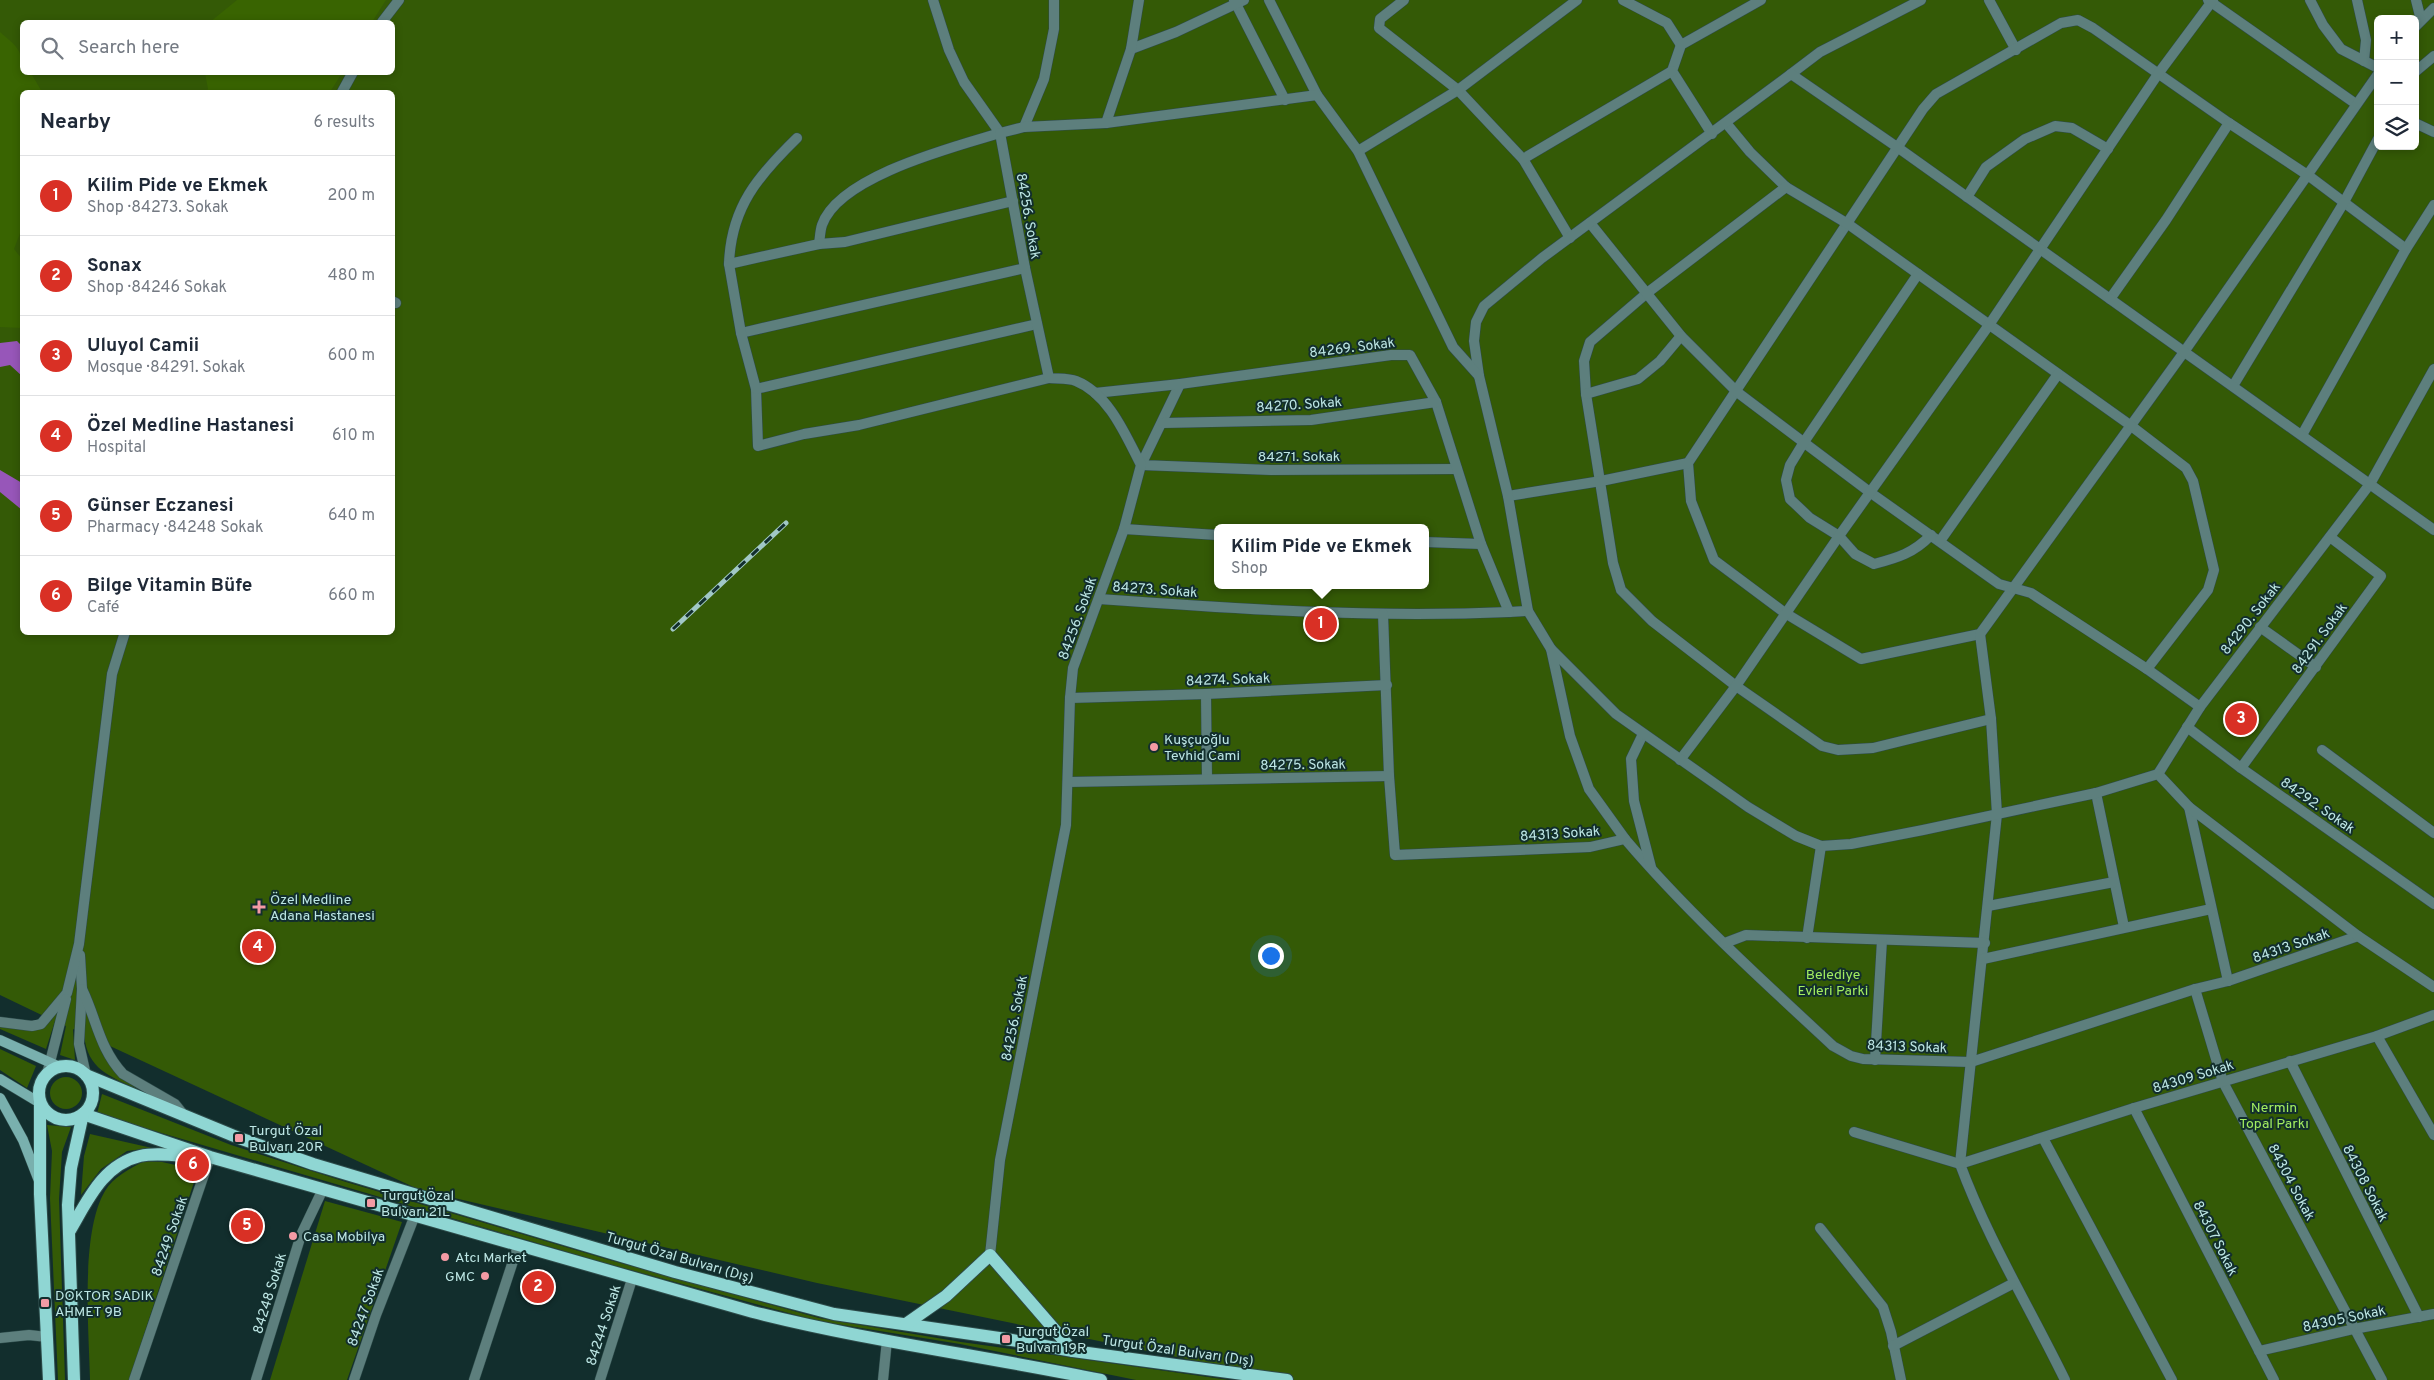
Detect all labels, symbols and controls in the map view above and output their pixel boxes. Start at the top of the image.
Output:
map controls [2374,15,2419,150]
button: + [2374,15,2419,60]
search box [20,20,395,75]
icon: search [38,34,66,62]
text: Search here [78,36,180,60]
button: − [2374,60,2419,105]
button: layers [2374,105,2419,150]
text: Nearby [40,109,111,136]
text: 6 results [313,113,375,133]
street label: 84256. Sokak [1012,172,1043,261]
text: Kilim Pide ve Ekmek [87,174,268,198]
text: 1 [53,186,59,206]
text: 200 m [327,186,375,206]
text: Shop · 84273. Sokak [87,198,229,218]
text: Sonax [87,254,142,278]
text: 2 [51,266,61,286]
text: 480 m [328,266,375,286]
text: Shop · 84246 Sokak [87,278,227,298]
text: Uluyol Camii [87,334,199,358]
street label: 84269. Sokak [1308,335,1396,362]
text: 3 [51,346,61,366]
text: 600 m [328,346,375,366]
text: Mosque · 84291. Sokak [87,358,246,378]
street label: 84270. Sokak [1256,394,1343,417]
text: Özel Medline Hastanesi [87,414,294,438]
text: 4 [51,426,61,446]
text: 610 m [332,426,375,446]
text: Hospital [87,438,146,458]
street label: 84271. Sokak [1258,449,1340,466]
text: Günser Eczanesi [87,494,234,518]
text: 5 [51,506,61,526]
text: 640 m [328,506,375,526]
text: Pharmacy · 84248 Sokak [87,518,263,538]
popup [1214,524,1429,589]
text: Kilim Pide ve Ekmek [1231,535,1412,559]
text: Shop [1231,559,1268,579]
text: Bilge Vitamin Büfe [87,574,252,598]
street label: 84256. Sokak [1056,575,1101,662]
street label: 84273. Sokak [1112,579,1198,602]
street label: 84290. Sokak [2218,579,2285,659]
text: 6 [51,586,61,606]
text: 660 m [328,586,375,606]
text: Café [87,598,119,618]
street label: 84291. Sokak [2289,600,2352,678]
pin: 1 [1305,605,1337,643]
street label: 84274. Sokak [1186,671,1271,690]
pin: 3 [2225,700,2257,738]
place label: Kuşçuoğlu Tevhid Cami [1164,732,1240,765]
marker: Kuşçuoğlu Tevhid Cami [1148,741,1160,753]
street label: 84275. Sokak [1260,756,1346,775]
street label: 84292. Sokak [2277,774,2358,838]
street label: 84313 Sokak [1519,823,1601,846]
place label: Özel Medline Adana Hastanesi [270,891,375,925]
marker: Özel Medline Adana Hastanesi [252,900,266,914]
street label: 84313 Sokak [2251,925,2332,968]
pin: 4 [242,928,274,966]
your location [1258,943,1284,969]
park label: Belediye Evleri Parki [1798,967,1868,1000]
street label: 84256. Sokak [999,974,1032,1063]
street label: 84313 Sokak [1866,1038,1947,1057]
street label: 84309 Sokak [2151,1057,2236,1098]
park label: Nermin Topal Parkı [2239,1100,2309,1133]
place label: Turgut Özal Bulvarı 20R [249,1122,323,1156]
marker: Turgut Özal Bulvarı 20R [233,1132,245,1144]
street label: 84304 Sokak [2263,1141,2318,1224]
street label: 84308 Sokak [2338,1142,2391,1225]
pin: 6 [177,1146,209,1184]
place label: Turgut Özal Bulvarı 21L [381,1187,454,1221]
street label: 84249 Sokak [149,1194,192,1279]
marker: Turgut Özal Bulvarı 21L [365,1197,377,1209]
street label: 84307 Sokak [2188,1198,2241,1279]
pin: 5 [231,1207,263,1245]
street label: Turgut Özal Bulvarı (Dış) [604,1228,756,1288]
place label: Casa Mobilya [303,1229,385,1246]
marker: Casa Mobilya [287,1230,299,1242]
place label: Atcı Market [455,1250,527,1267]
street label: 84248 Sokak [250,1251,291,1336]
marker: Atcı Market [439,1251,451,1263]
street label: 84247 Sokak [344,1266,388,1349]
pin: 2 [522,1268,554,1306]
place label: GMC [445,1269,475,1286]
marker: GMC [479,1270,491,1282]
street label: 84244 Sokak [583,1283,626,1368]
place label: DOKTOR SADIK AHMET 9B [55,1288,154,1321]
marker: DOKTOR SADIK AHMET 9B [39,1297,51,1309]
street label: 84305 Sokak [2301,1302,2387,1337]
place label: Turgut Özal Bulvarı 19R [1016,1323,1089,1357]
street label: Turgut Özal Bulvarı (Dış) [1101,1331,1255,1371]
marker: Turgut Özal Bulvarı 19R [1000,1333,1012,1345]

